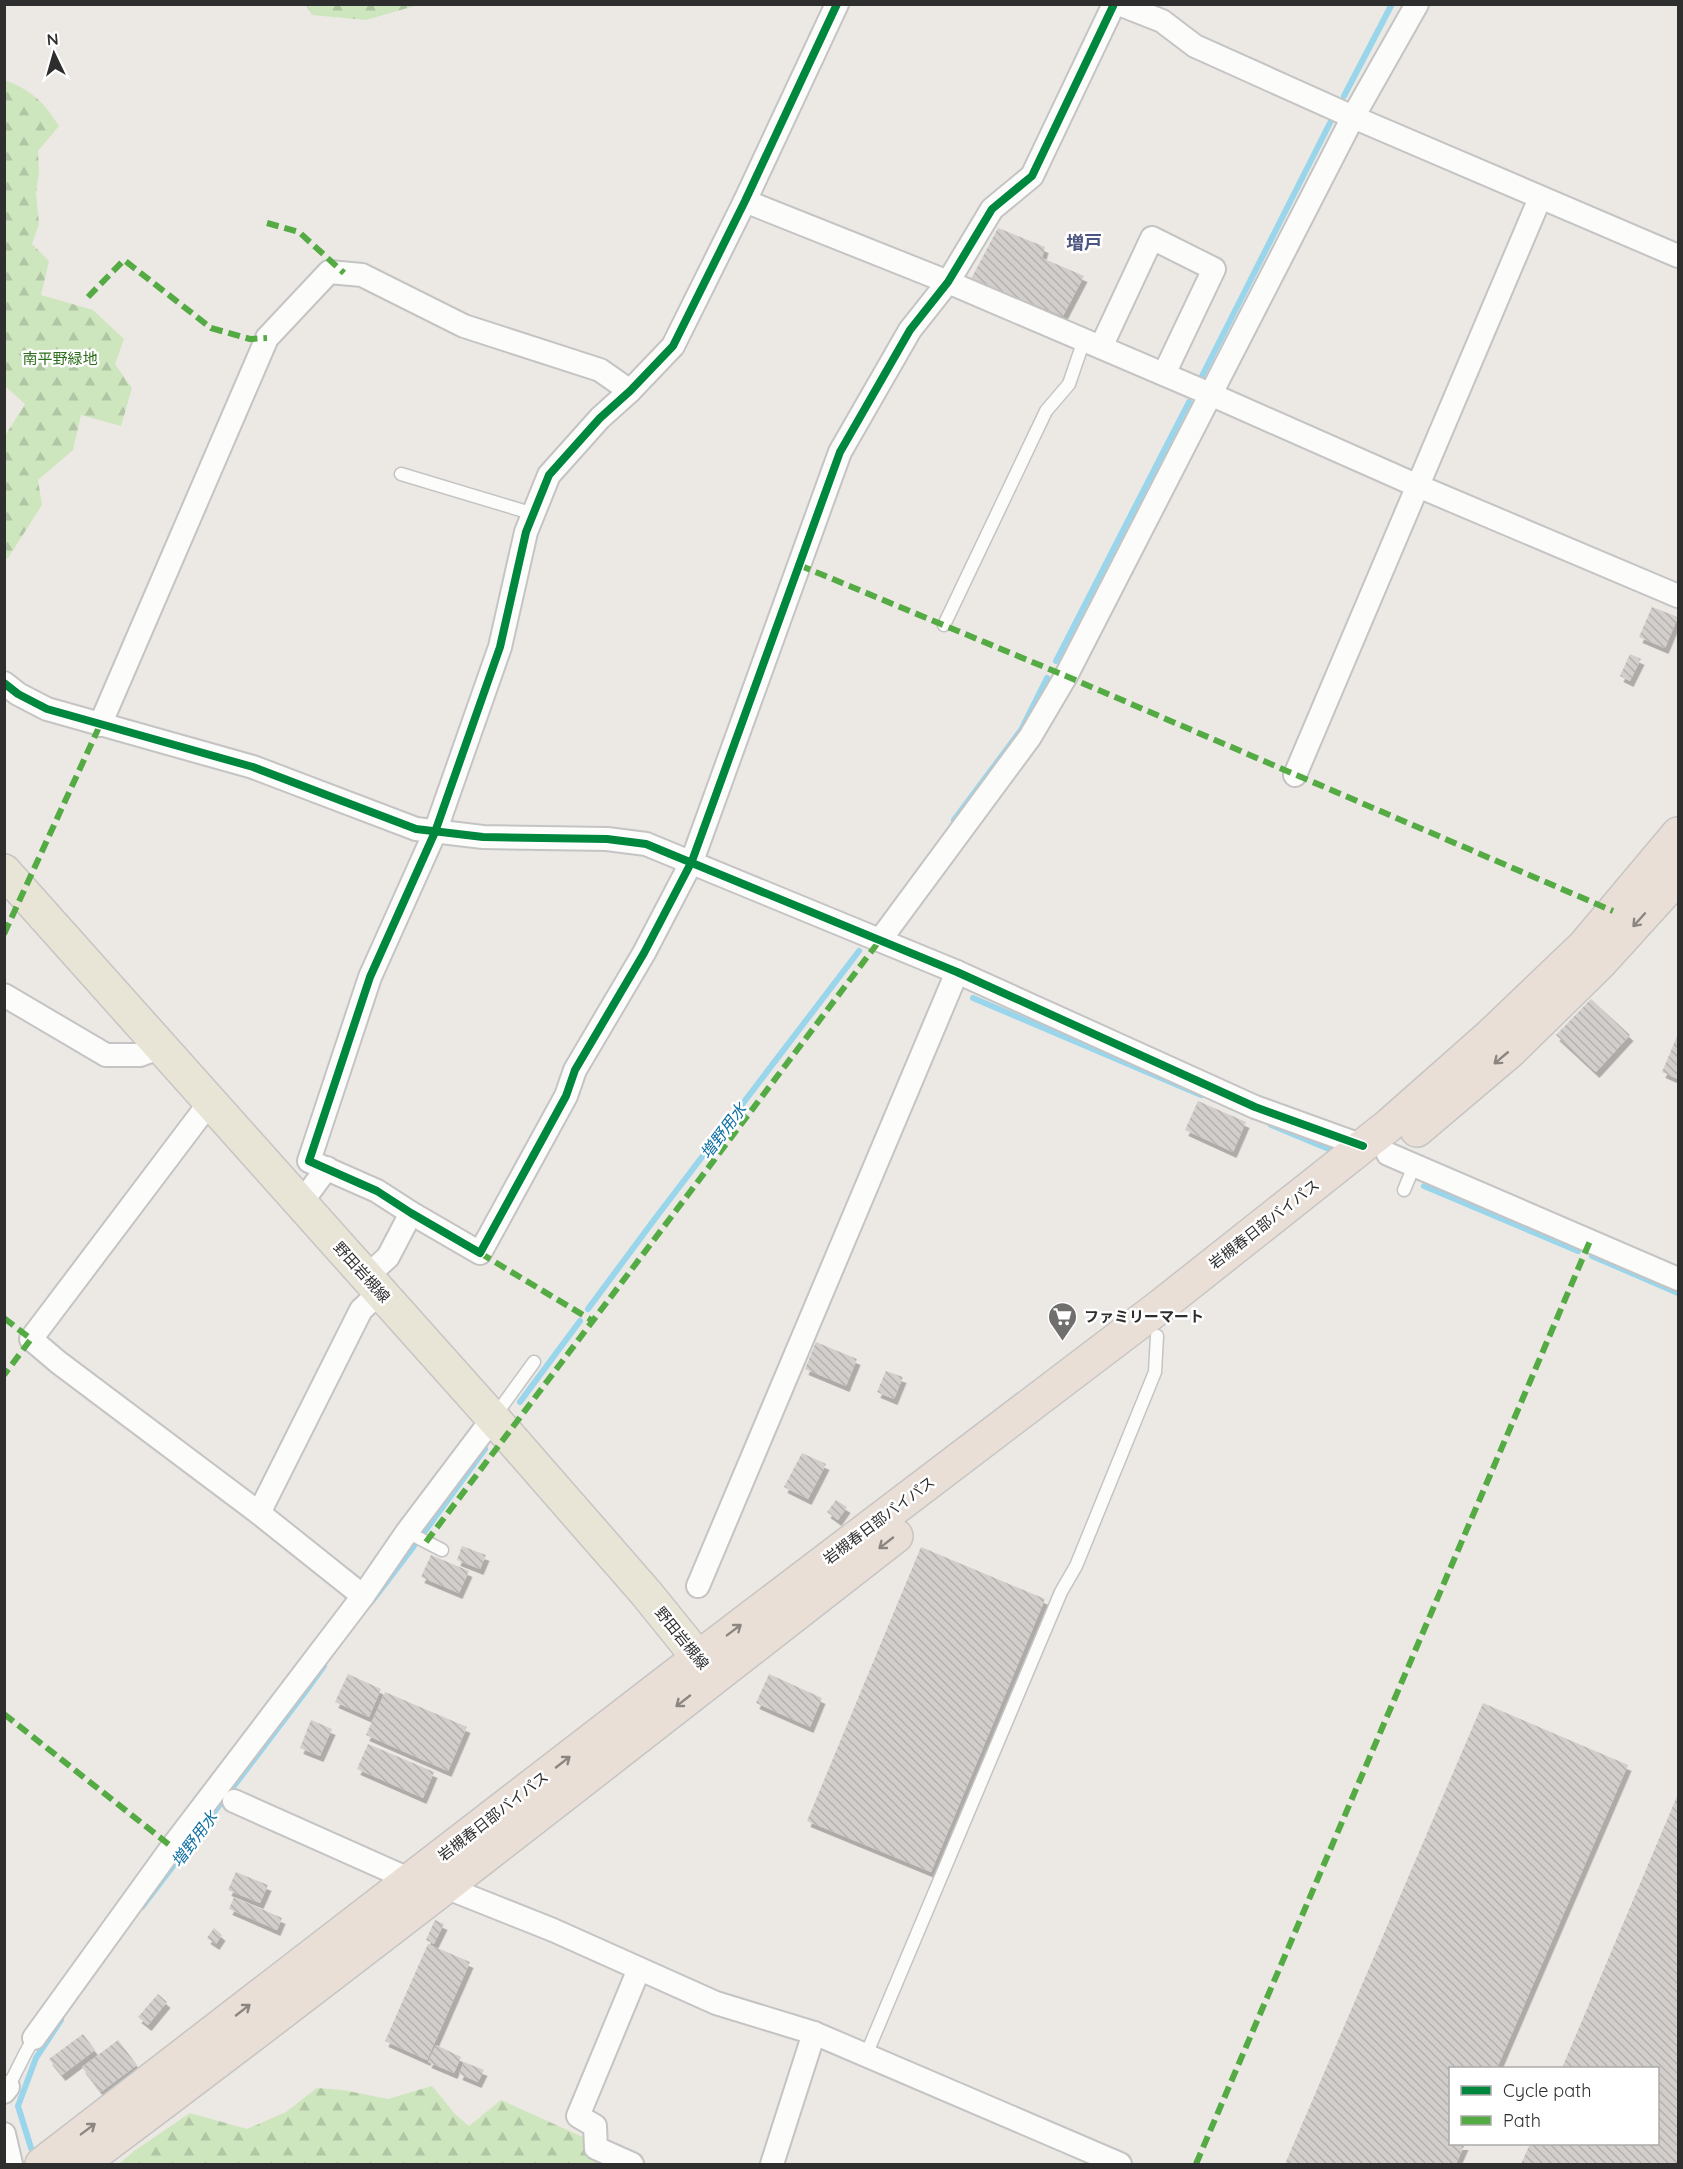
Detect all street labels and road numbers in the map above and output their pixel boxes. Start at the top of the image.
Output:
street label: 岩槻春日部バイパス [1205,1175,1323,1273]
street label: 野田岩槻線 [330,1238,394,1306]
street label: 岩槻春日部バイパス [819,1472,939,1568]
street label: 野田岩槻線 [651,1603,713,1673]
street label: 岩槻春日部バイパス [434,1767,552,1865]

